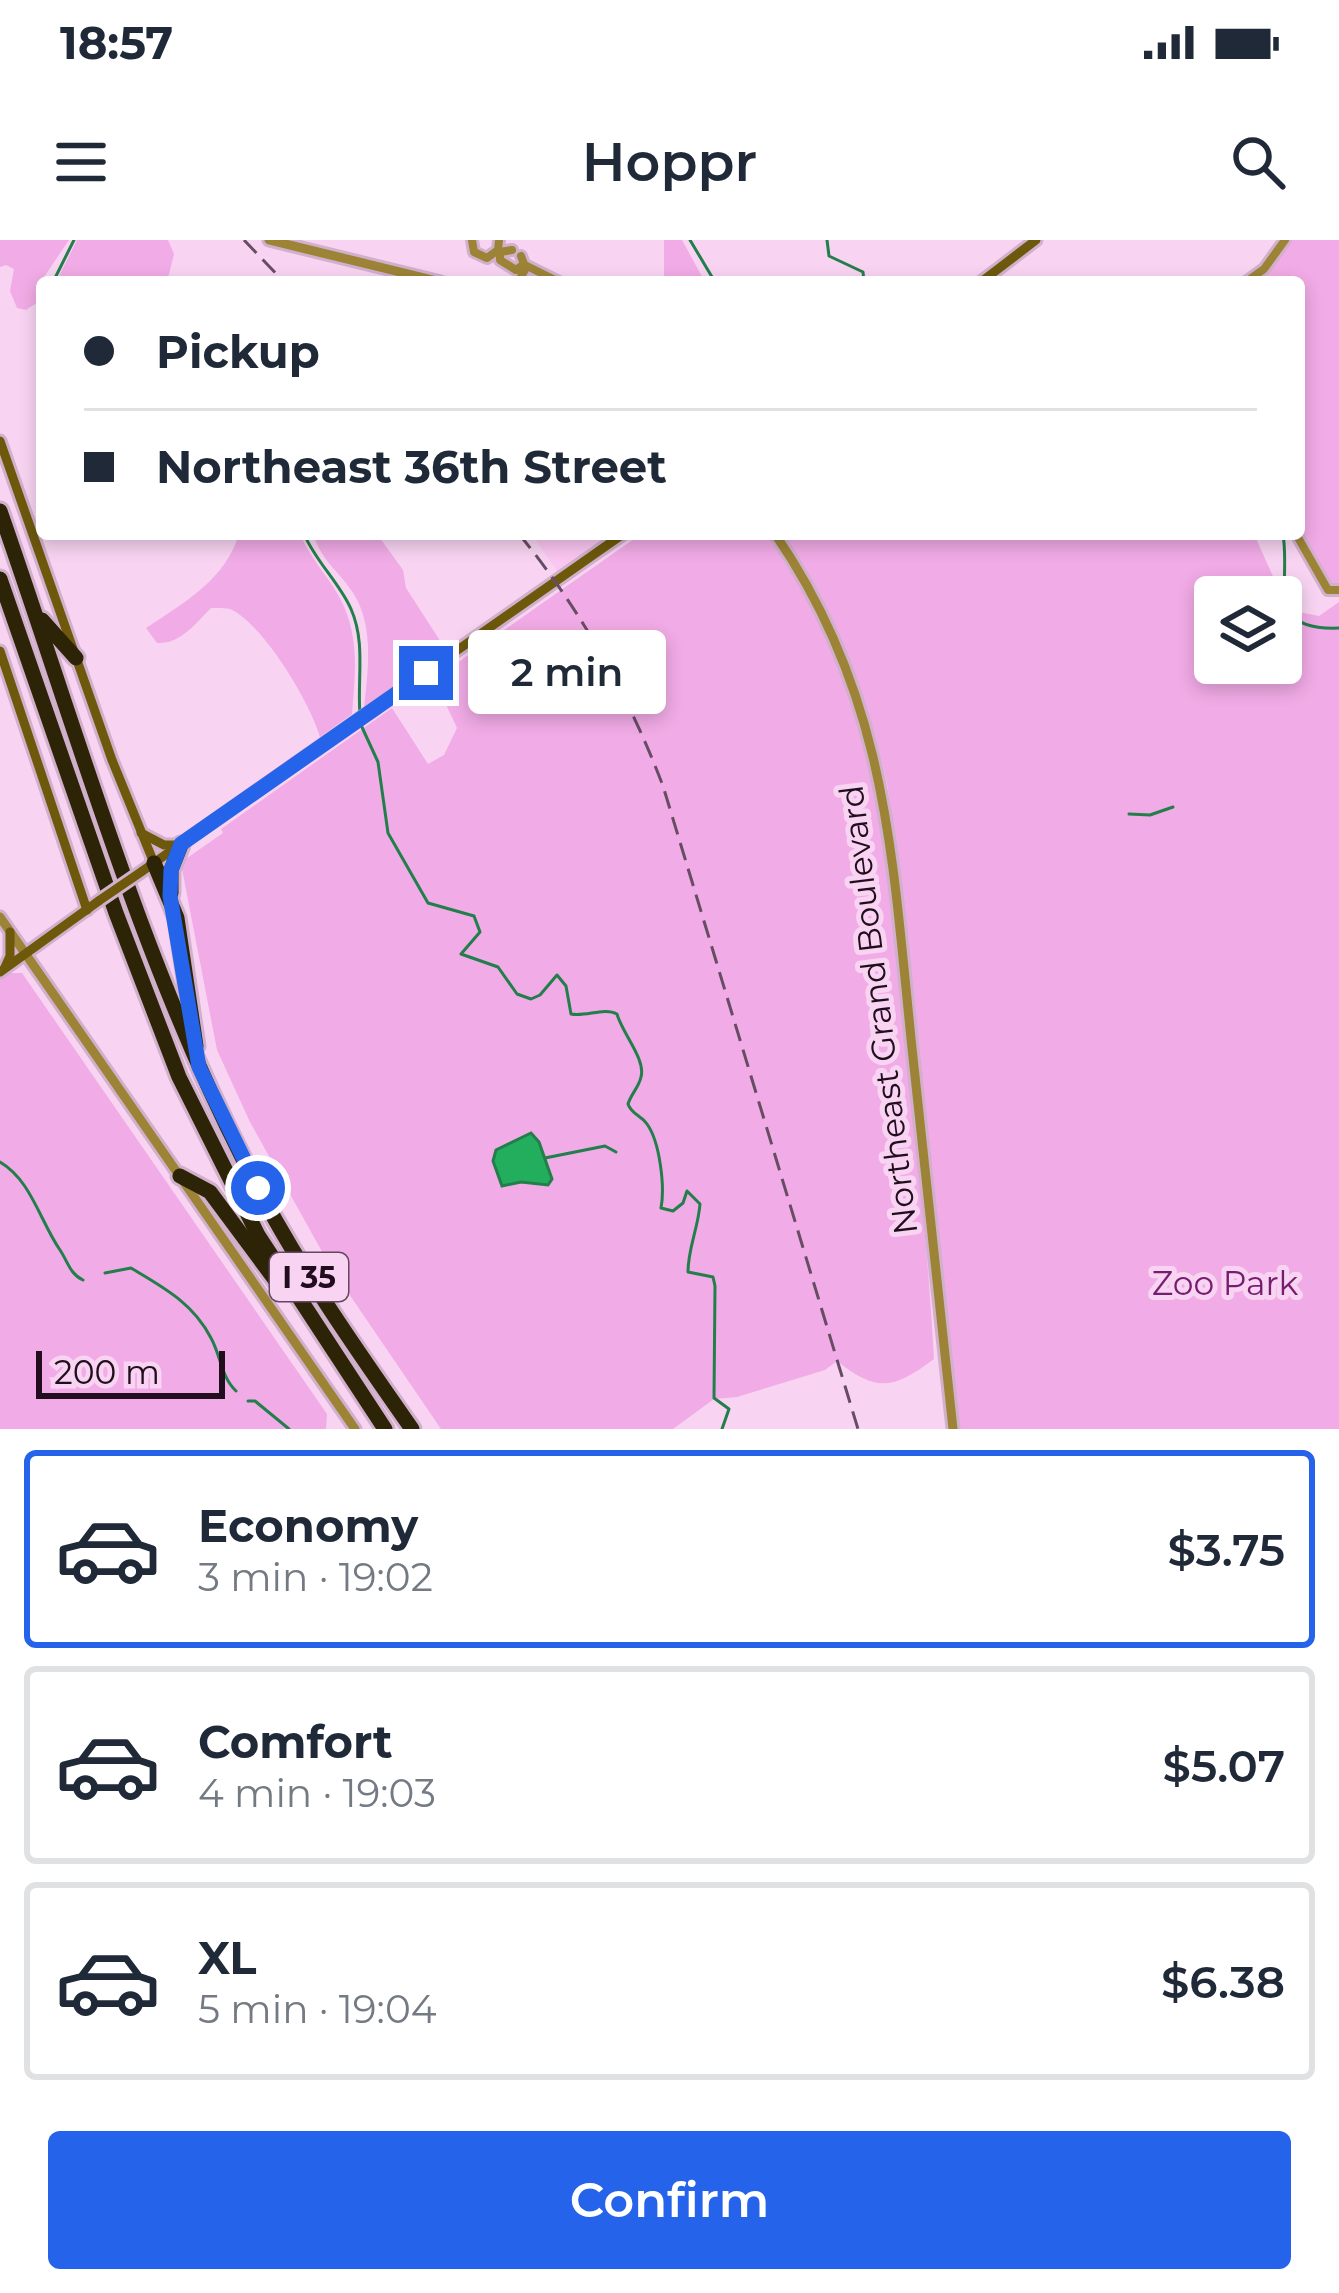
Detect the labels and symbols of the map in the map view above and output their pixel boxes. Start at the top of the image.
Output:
callout: 2 min [468,631,666,715]
route end [399,646,453,700]
street label: Northeast Grand Boulevard [831,783,925,1237]
route start [231,1161,285,1215]
road number: I 35 [270,1253,348,1301]
park label: Zoo Park [1152,1263,1298,1303]
scale bar [36,1345,225,1398]

